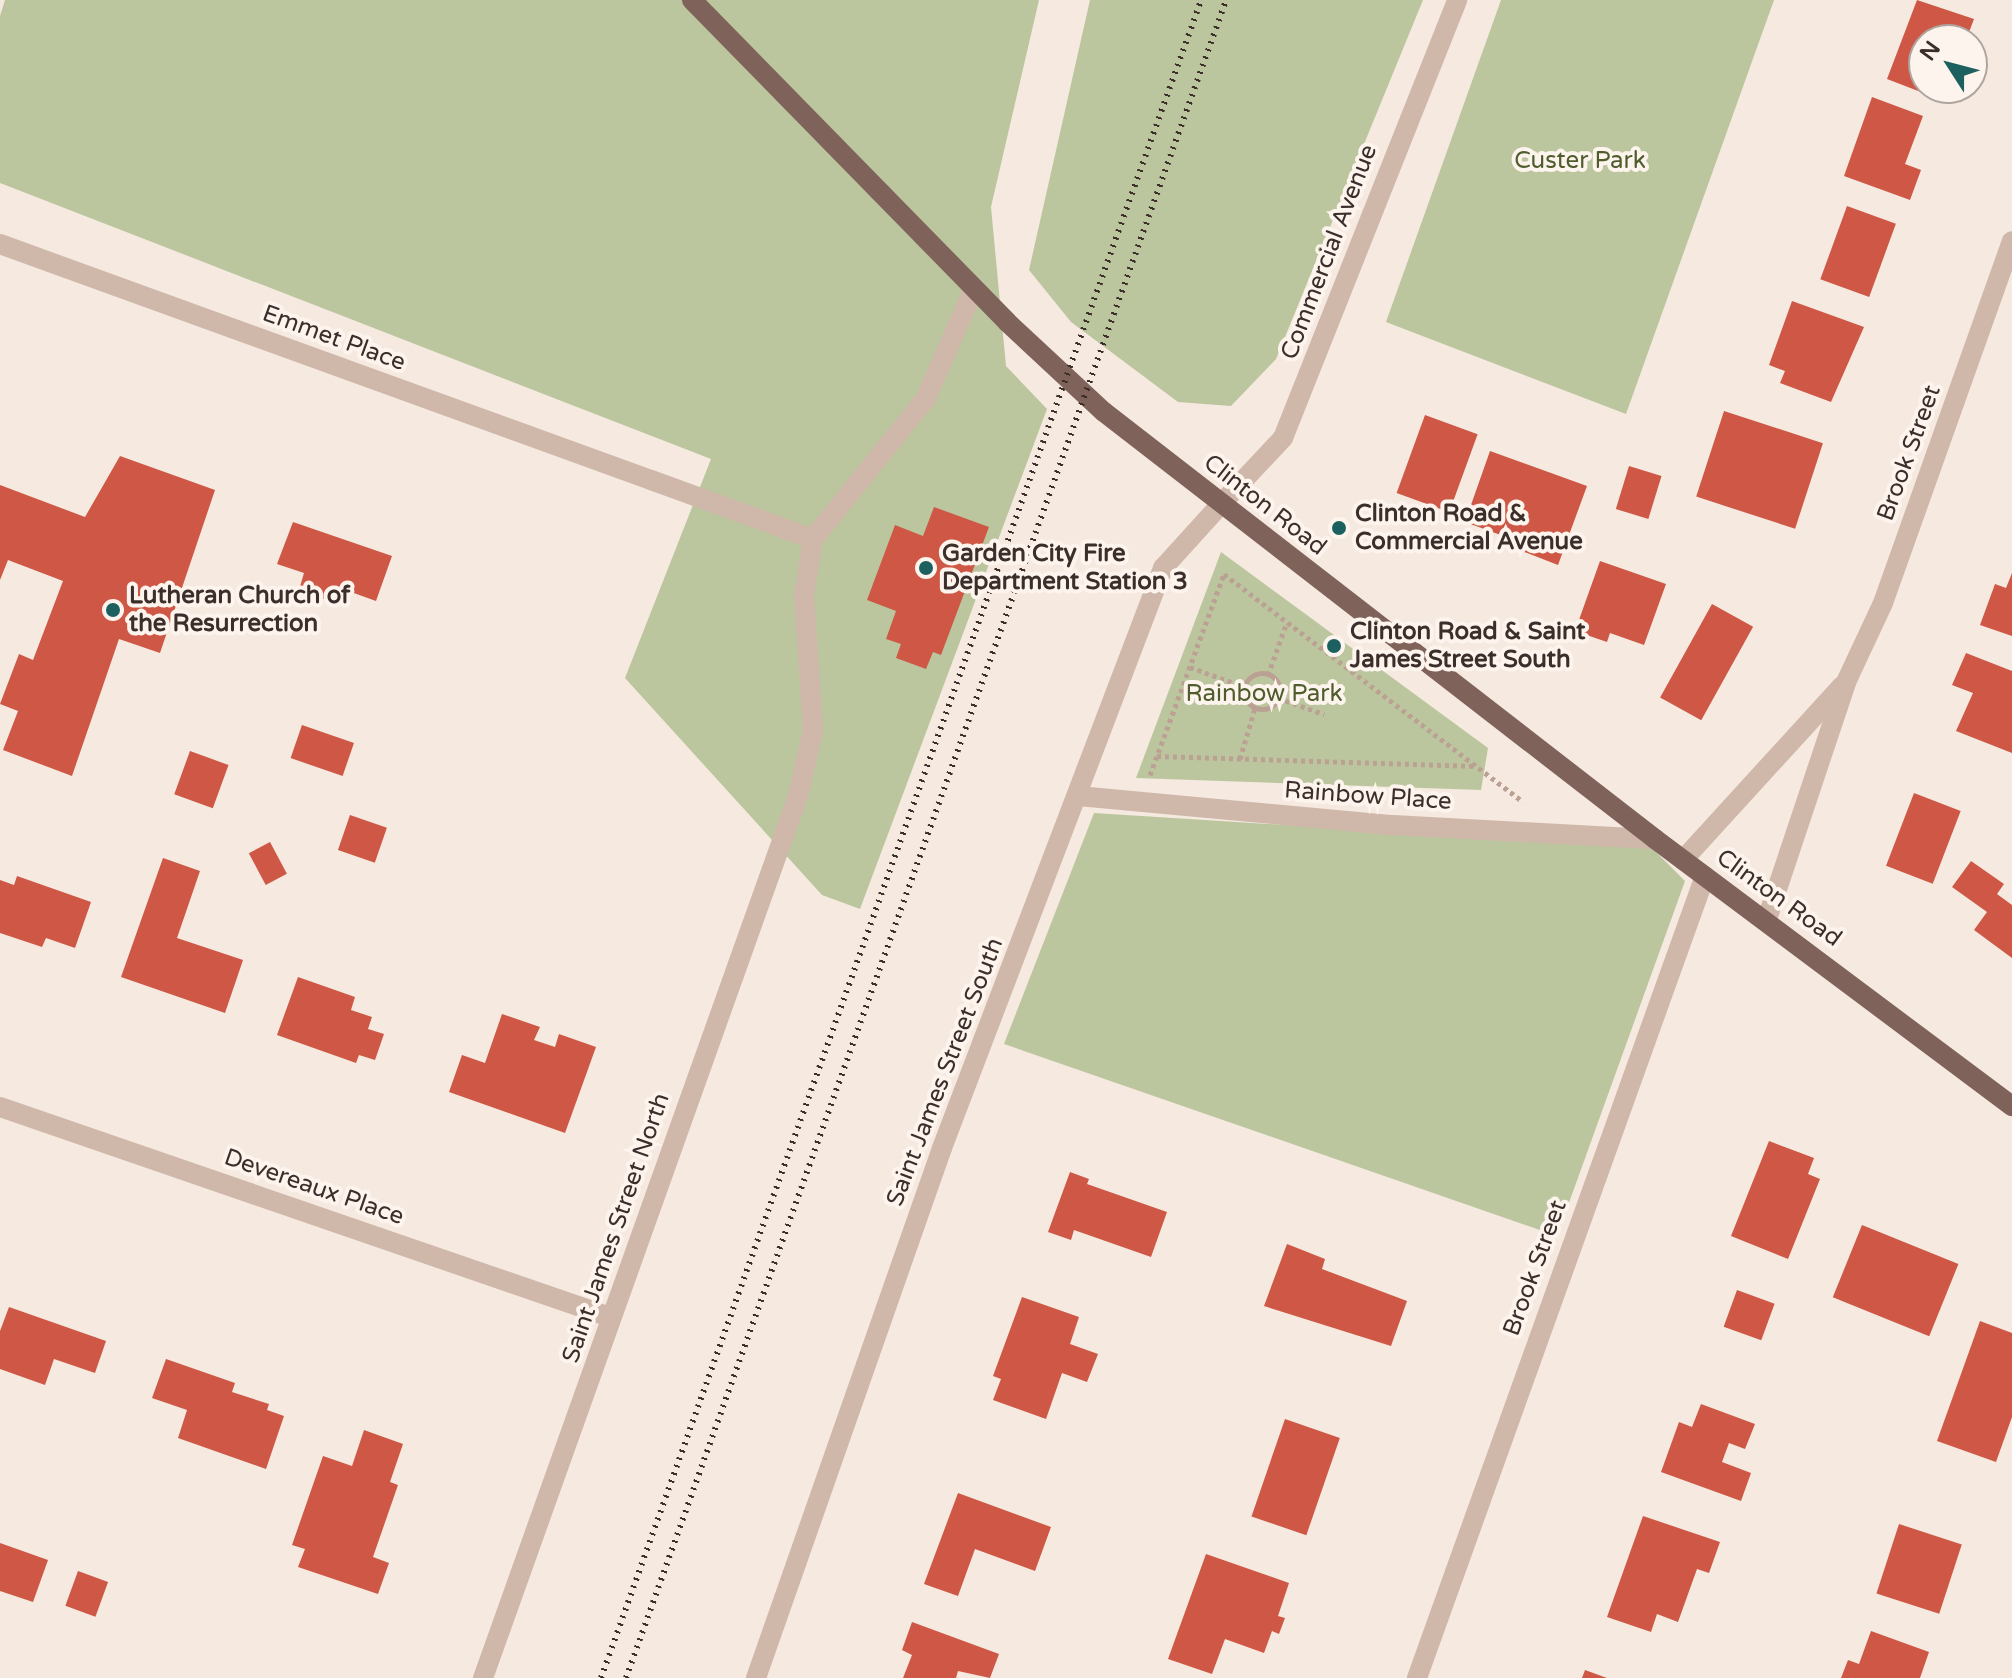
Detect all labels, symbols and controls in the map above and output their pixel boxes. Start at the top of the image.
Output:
north arrow [1908,24,1988,104]
text: N [1914,36,1946,66]
street label: Commercial Avenue [1275,141,1383,363]
park label: Custer Park [1514,147,1646,175]
street label: Emmet Place [259,299,409,377]
street label: Brook Street [1871,381,1947,525]
street label: Clinton Road [1198,448,1332,562]
place label: Clinton Road & Commercial Avenue [1355,500,1583,556]
marker: Clinton Road & Commercial Avenue [1330,519,1348,537]
place label: Garden City Fire Department Station 3 [942,540,1188,596]
marker: Garden City Fire Department Station 3 [917,559,935,577]
place label: Lutheran Church of the Resurrection [129,582,350,638]
marker: Lutheran Church of the Resurrection [104,601,122,619]
place label: Clinton Road & Saint James Street South [1350,618,1586,674]
marker: Clinton Road & Saint James Street South [1325,637,1343,655]
park label: Rainbow Park [1185,680,1343,708]
street label: Rainbow Place [1283,776,1453,816]
street label: Clinton Road [1711,843,1847,953]
street label: Saint James Street South [881,934,1009,1210]
street label: Saint James Street North [556,1089,676,1367]
street label: Devereaux Place [220,1143,408,1231]
street label: Brook Street [1497,1196,1573,1340]

